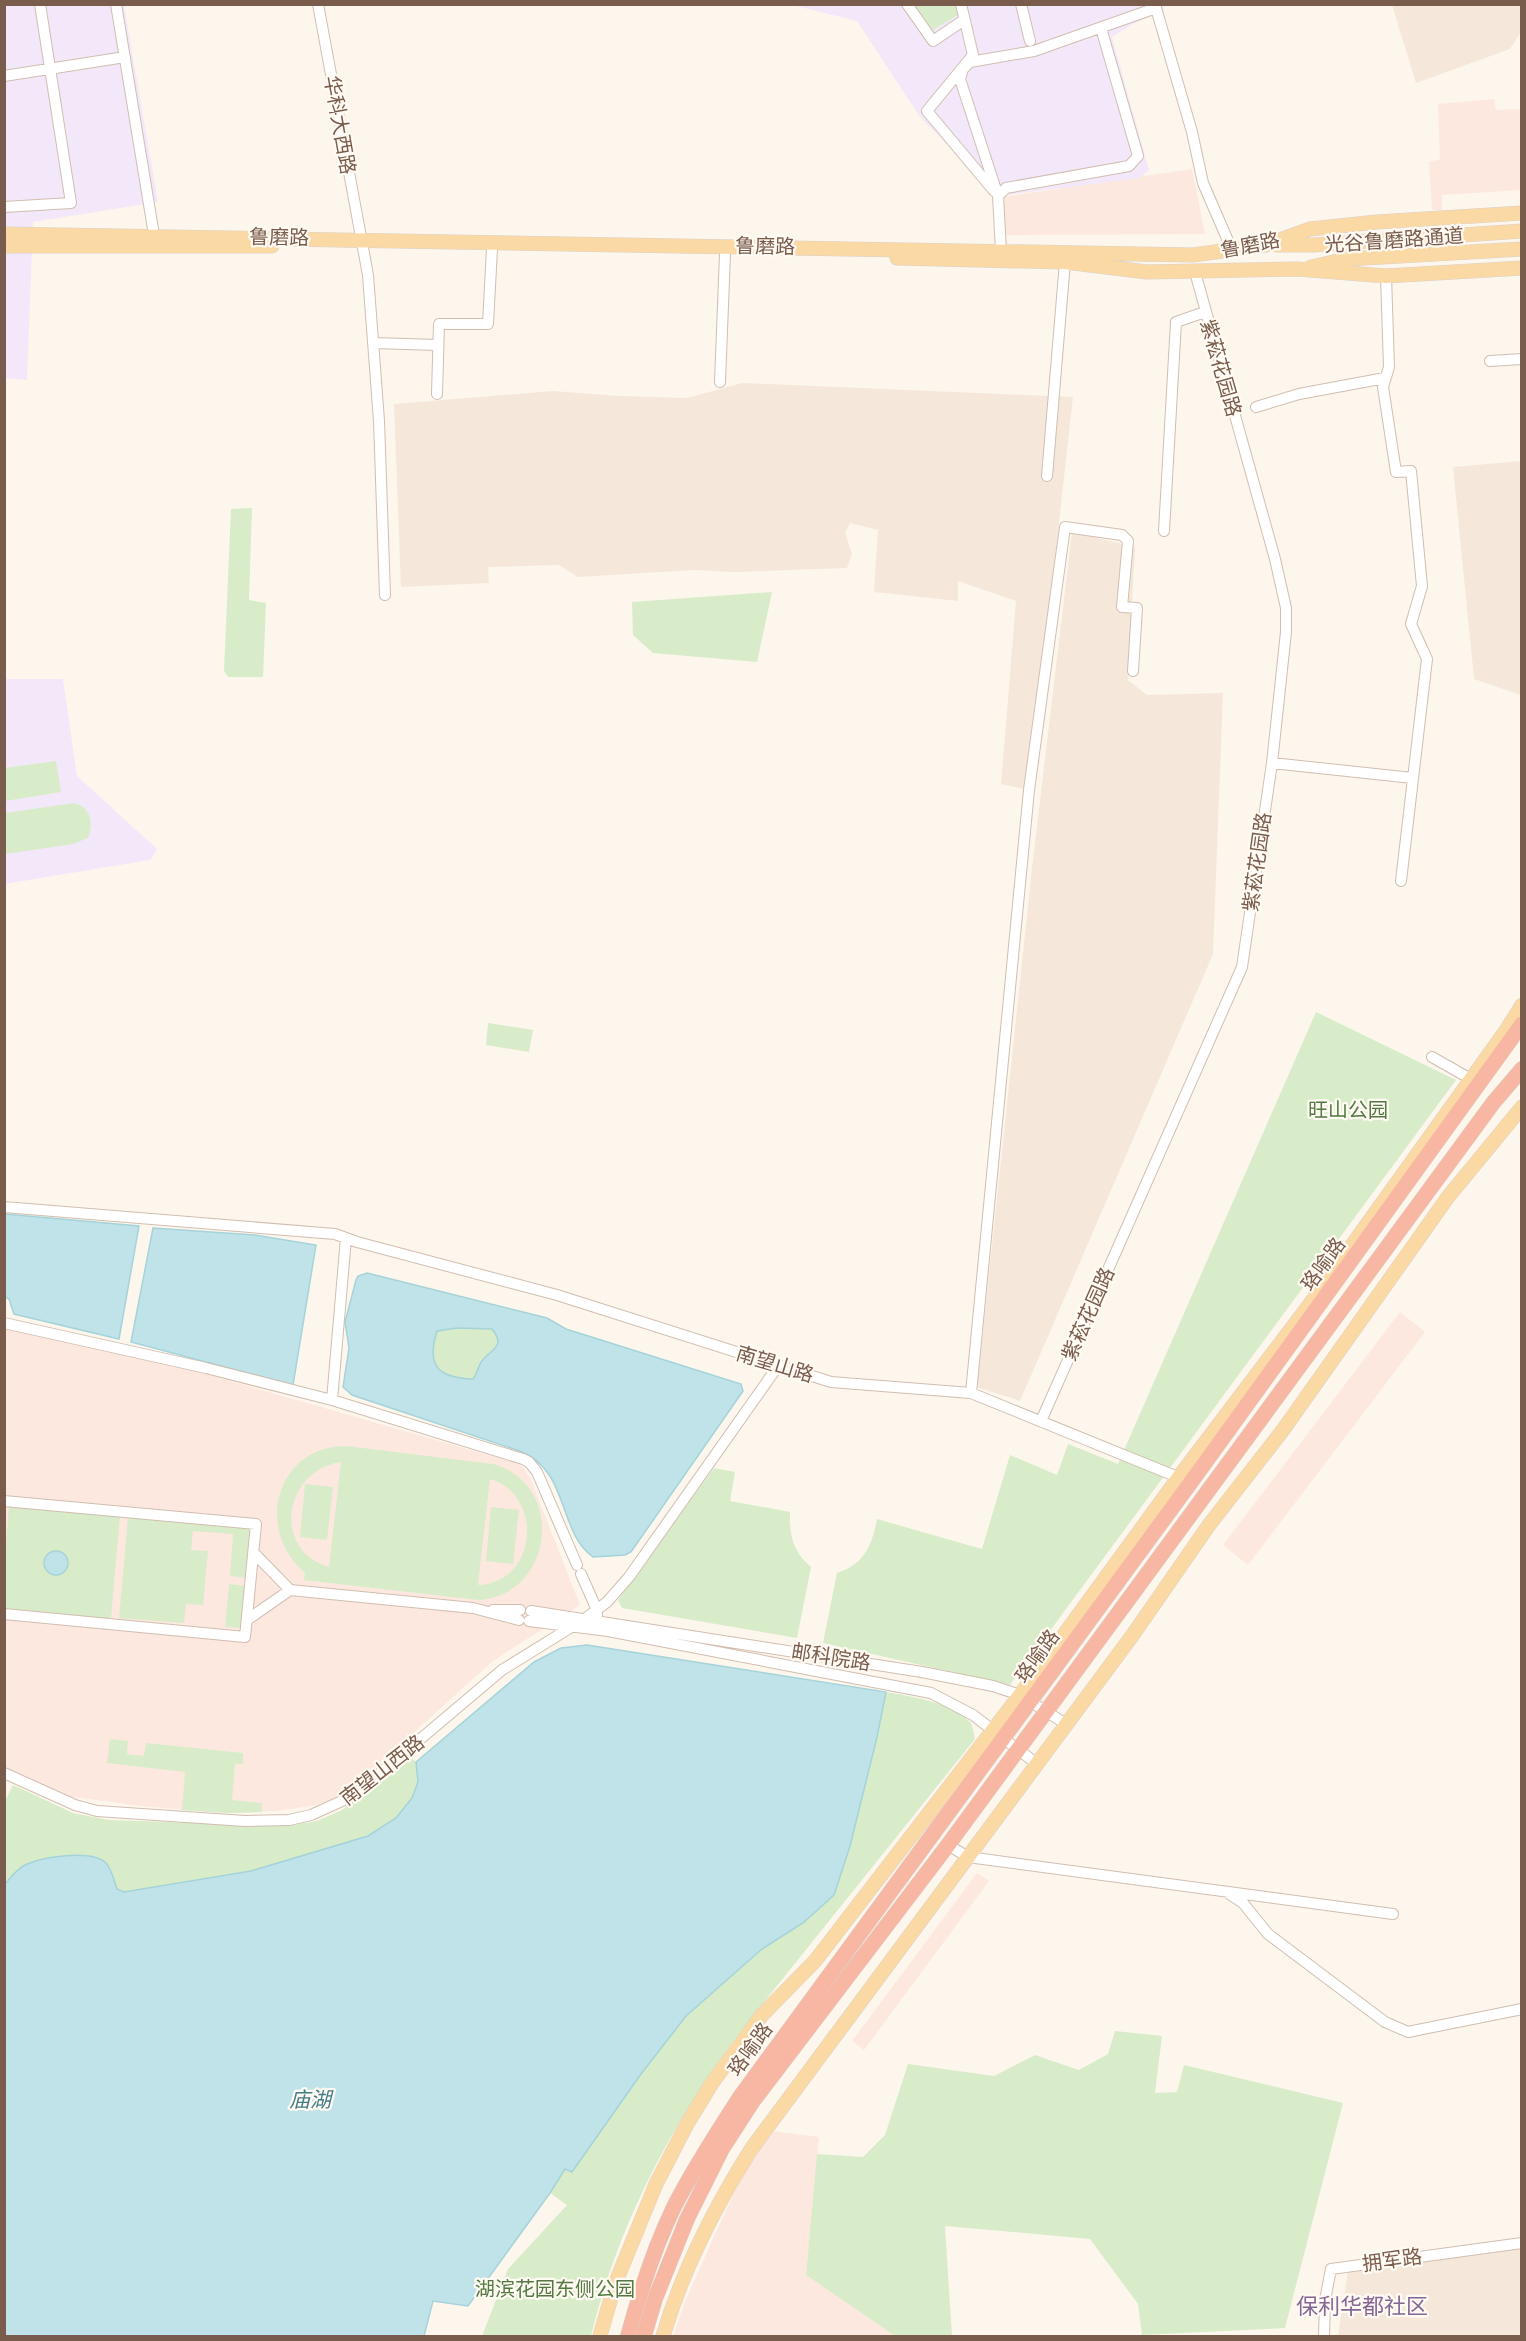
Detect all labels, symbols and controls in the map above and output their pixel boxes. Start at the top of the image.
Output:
street label: 华科大西路 [320,74,361,176]
street label: 光谷鲁磨路通道 [1323,222,1465,256]
street label: 鲁磨路 [249,223,309,249]
street label: 鲁磨路 [1218,227,1282,262]
street label: 鲁磨路 [735,232,795,258]
street label: 紫菘花园路 [1197,316,1247,419]
street label: 紫菘花园路 [1237,811,1275,913]
park label: 旺山公园 [1308,1097,1388,1121]
street label: 珞喻路 [1295,1232,1350,1295]
street label: 紫菘花园路 [1056,1263,1118,1364]
street label: 南望山路 [734,1340,817,1386]
street label: 珞喻路 [1009,1624,1064,1687]
street label: 邮科院路 [790,1638,873,1674]
street label: 南望山西路 [335,1729,428,1809]
street label: 珞喻路 [722,2017,777,2080]
water label: 庙湖 [289,2086,334,2111]
street label: 拥军路 [1360,2243,1423,2275]
park label: 湖滨花园东侧公园 [475,2276,635,2300]
district label: 保利华都社区 [1296,2292,1428,2318]

